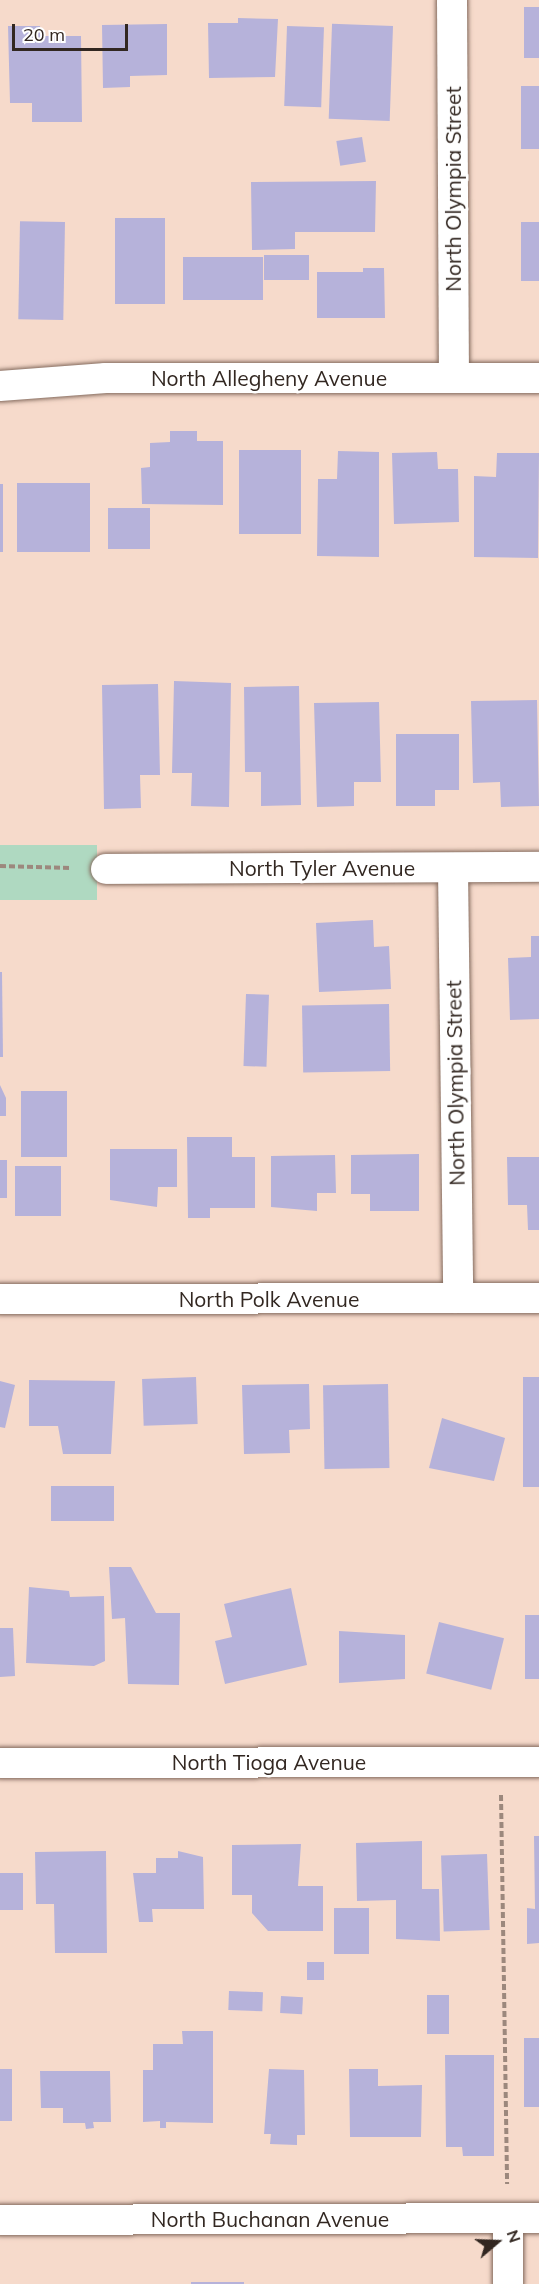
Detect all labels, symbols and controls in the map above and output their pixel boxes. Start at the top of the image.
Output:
scale bar [15,12,130,50]
text: 20 m [23,23,65,46]
street label: North Olympia Street [440,86,466,292]
street label: North Allegheny Avenue [151,365,387,391]
street label: North Tyler Avenue [229,855,415,881]
street label: North Olympia Street [441,980,469,1186]
street label: North Polk Avenue [179,1286,359,1312]
street label: North Tioga Avenue [172,1749,366,1775]
street label: North Buchanan Avenue [151,2206,389,2232]
north arrow [467,2212,527,2272]
text: N [503,2227,525,2245]

